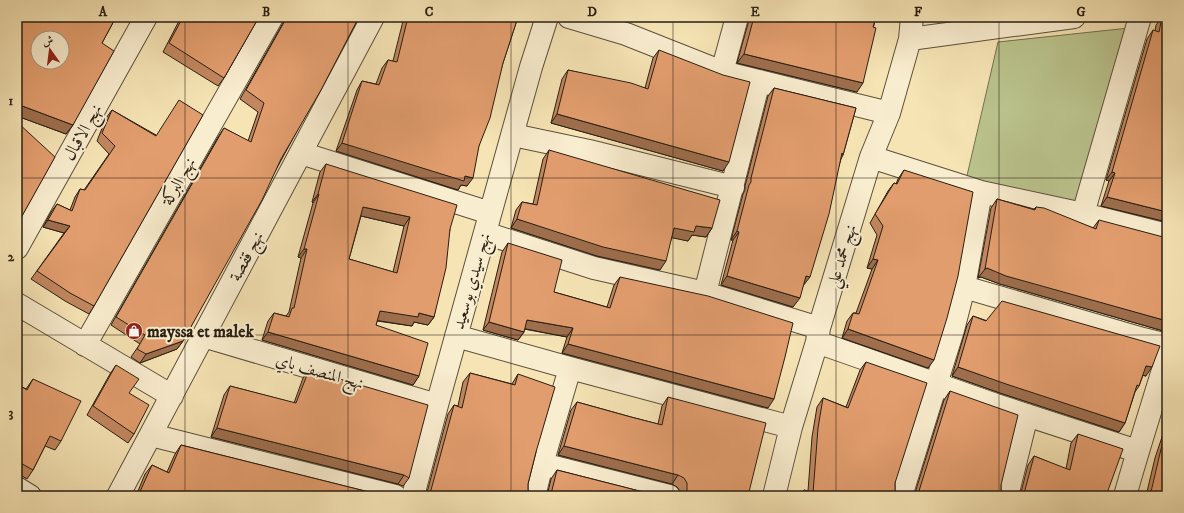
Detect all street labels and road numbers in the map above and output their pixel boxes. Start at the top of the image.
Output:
street label: نهج الاقبال [58,100,111,167]
street label: نهج البركة [156,154,205,212]
street label: نهج محمد علي [822,222,867,292]
street label: نهج قفصة [225,228,273,287]
street label: نهج سيدي بوسعيد [448,231,500,333]
street label: نهج المنصف باي [272,349,366,399]

